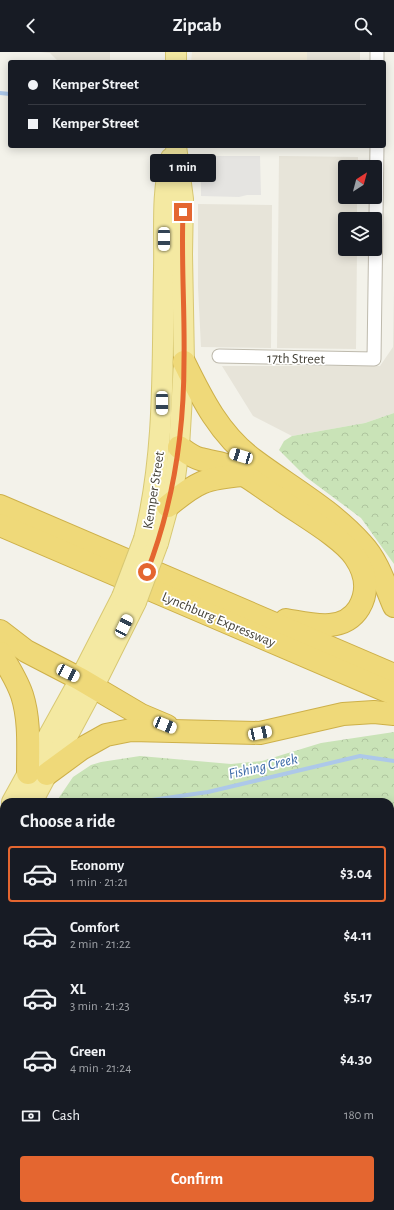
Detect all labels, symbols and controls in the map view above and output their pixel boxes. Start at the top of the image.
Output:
icon: back [20,15,42,37]
icon: search [352,15,374,37]
text: Zipcab [173,17,221,35]
text: Kemper Street [52,77,139,92]
text: Kemper Street [52,116,139,131]
callout: 1 min [150,154,216,182]
north arrow [338,160,382,204]
map controls [338,160,382,256]
text: 1 min [169,161,197,174]
route end [174,203,192,221]
button: layers [338,212,382,256]
car [158,227,170,251]
street label: 17th Street [267,351,325,367]
car [156,391,168,415]
car [228,447,254,465]
street label: Kemper Street [141,450,167,530]
route start [138,563,156,581]
street label: Lynchburg Expressway [160,590,277,650]
car [113,613,135,639]
car [55,662,81,684]
car [152,715,178,735]
car [247,725,273,741]
water label: Fishing Creek [227,751,299,782]
text: Choose a ride [20,813,115,831]
icon: car [22,856,58,892]
text: Economy [70,858,124,873]
text: $3.04 [340,866,372,881]
text: 1 min · 21:21 [70,876,128,889]
icon: car [22,918,58,954]
text: Comfort [70,920,119,935]
text: $4.11 [343,928,372,943]
text: 2 min · 21:22 [70,938,131,951]
icon: car [22,980,58,1016]
text: XL [70,982,86,997]
text: $5.17 [343,990,372,1005]
text: 3 min · 21:23 [70,1000,130,1013]
icon: car [22,1042,58,1078]
text: Green [70,1044,106,1059]
text: $4.30 [340,1052,372,1067]
text: 4 min · 21:24 [70,1062,131,1075]
icon: cash [20,1105,42,1127]
text: Cash [52,1108,80,1123]
text: 180 m [344,1109,374,1122]
button: Confirm [20,1156,374,1202]

